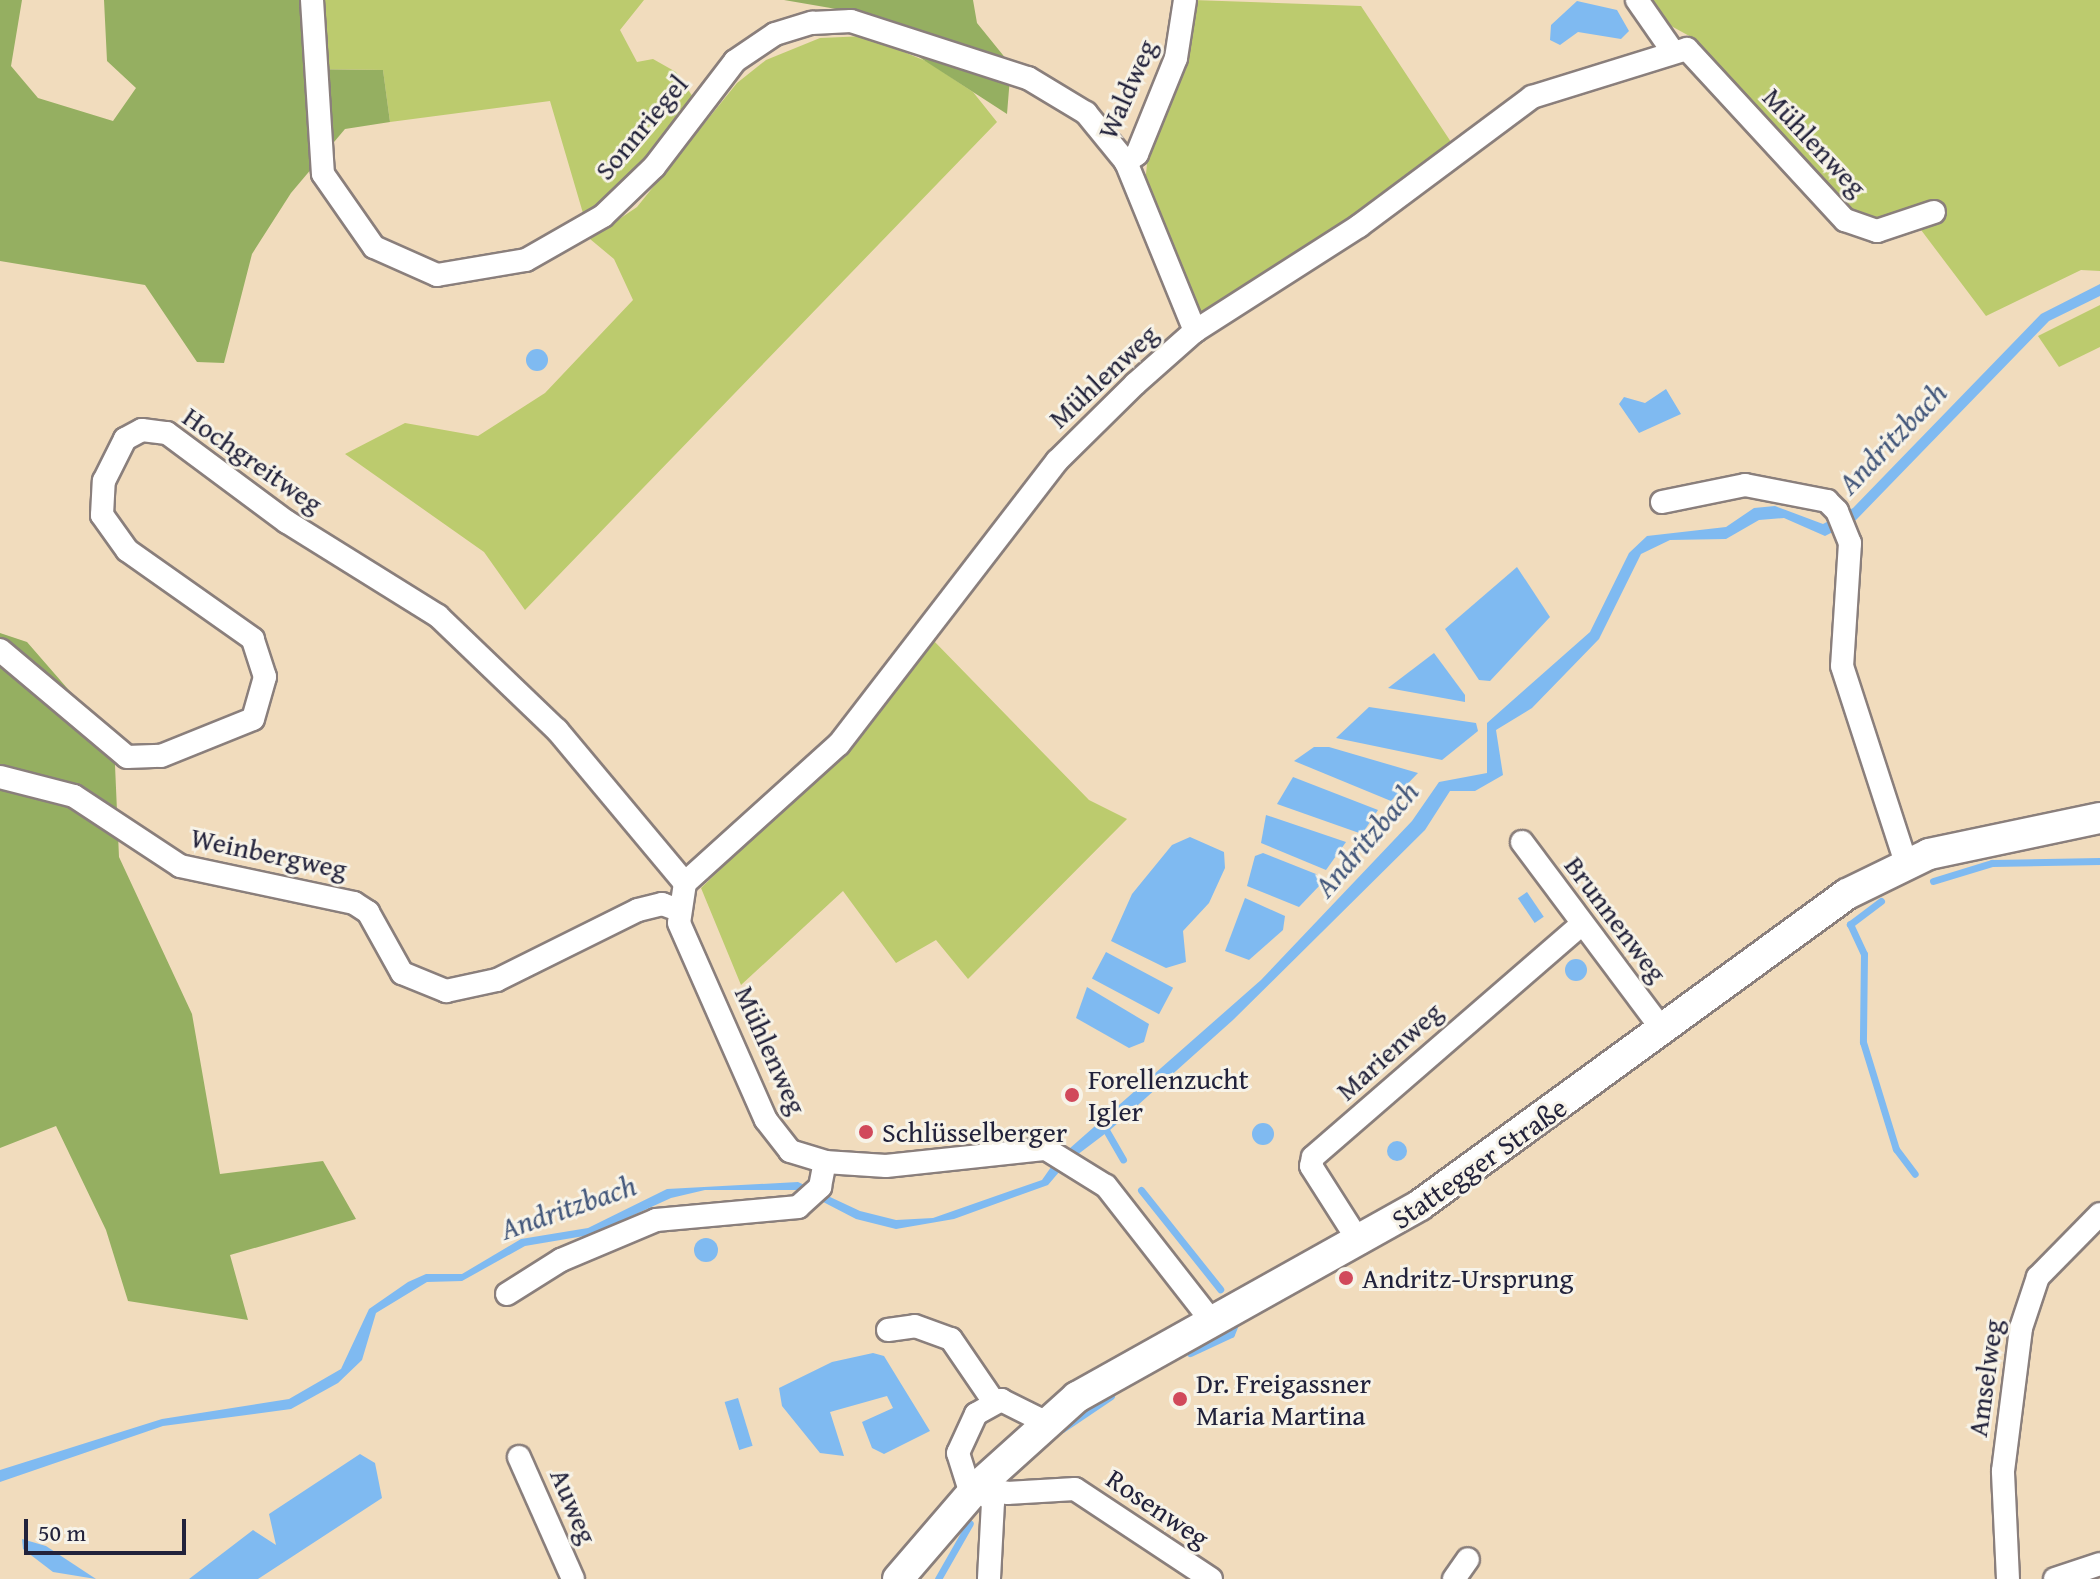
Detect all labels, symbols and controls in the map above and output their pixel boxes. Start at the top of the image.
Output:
street label: Waldweg [1090,34,1164,144]
street label: Sonnriegel [587,68,695,186]
street label: Mühlenweg [1756,80,1874,204]
street label: Mühlenweg [1041,317,1165,435]
water label: Andritzbach [1830,375,1954,501]
street label: Hochgreitweg [177,400,329,520]
water label: Andritzbach [1306,774,1426,904]
street label: Weinbergweg [188,820,350,886]
street label: Brunnenweg [1558,849,1674,989]
street label: Mühlenweg [728,981,814,1119]
street label: Marienweg [1329,995,1449,1107]
place label: Forellenzucht Igler [1088,1062,1249,1128]
marker: Forellenzucht Igler [1063,1086,1081,1104]
street label: Stattegger Straße [1385,1090,1573,1236]
place label: Schlüsselberger [882,1115,1067,1149]
marker: Schlüsselberger [857,1123,875,1141]
water label: Andritzbach [495,1167,641,1247]
place label: Andritz-Ursprung [1362,1261,1573,1295]
marker: Andritz-Ursprung [1337,1269,1355,1287]
street label: Amselweg [1960,1317,2010,1439]
place label: Dr. Freigassner Maria Martina [1196,1366,1371,1432]
marker: Dr. Freigassner Maria Martina [1171,1390,1189,1408]
street label: Rosenweg [1100,1461,1216,1555]
street label: Auweg [543,1463,605,1549]
scale bar [28,1503,190,1553]
text: 50 m [38,1515,86,1550]

